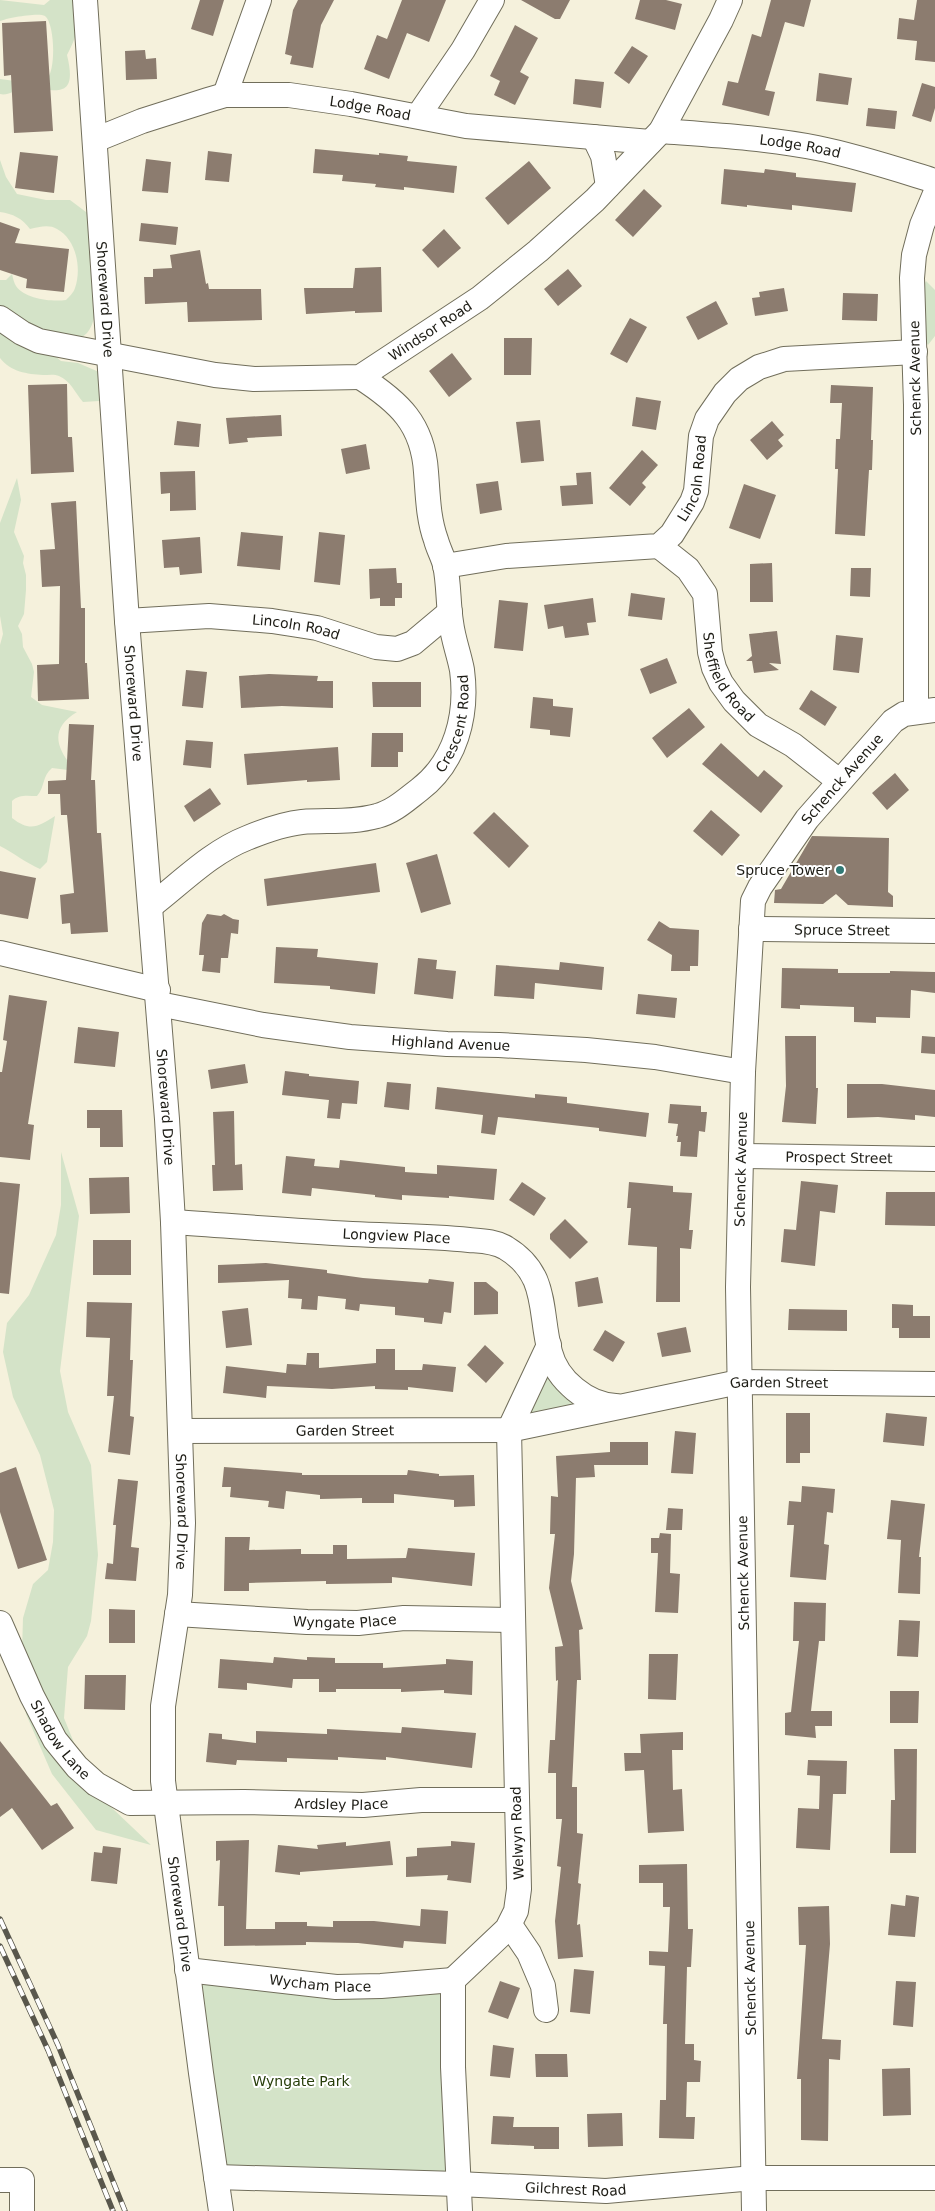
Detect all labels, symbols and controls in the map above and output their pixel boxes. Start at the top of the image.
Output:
street label: Lodge Road [329,93,412,123]
street label: Lodge Road [759,131,842,161]
street label: Shoreward Drive [93,241,117,358]
street label: Windsor Road [386,298,475,364]
street label: Schenck Avenue [906,320,924,436]
street label: Lincoln Road [674,434,709,524]
street label: Lincoln Road [251,611,342,643]
street label: Sheffield Road [700,631,758,725]
street label: Shoreward Drive [121,645,146,762]
street label: Crescent Road [432,674,472,775]
street label: Schenck Avenue [798,730,886,827]
place label: Spruce Tower [736,862,830,878]
marker: Spruce Tower [834,864,846,876]
street label: Spruce Street [794,921,890,939]
street label: Highland Avenue [391,1032,511,1054]
street label: Shoreward Drive [153,1048,178,1166]
street label: Schenck Avenue [731,1111,750,1227]
street label: Prospect Street [785,1149,893,1166]
street label: Longview Place [342,1226,451,1246]
street label: Garden Street [728,1374,829,1392]
street label: Garden Street [296,1422,395,1439]
street label: Shoreward Drive [173,1453,191,1570]
street label: Schenck Avenue [734,1515,752,1631]
street label: Wyngate Place [292,1611,397,1631]
street label: Shadow Lane [27,1697,93,1783]
street label: Welwyn Road [507,1786,527,1880]
street label: Ardsley Place [294,1795,389,1813]
street label: Shoreward Drive [165,1855,196,1973]
street label: Schenck Avenue [741,1920,759,2036]
street label: Wycham Place [268,1971,371,1995]
park label: Wyngate Park [252,2073,350,2089]
street label: Gilchrest Road [525,2179,627,2199]

